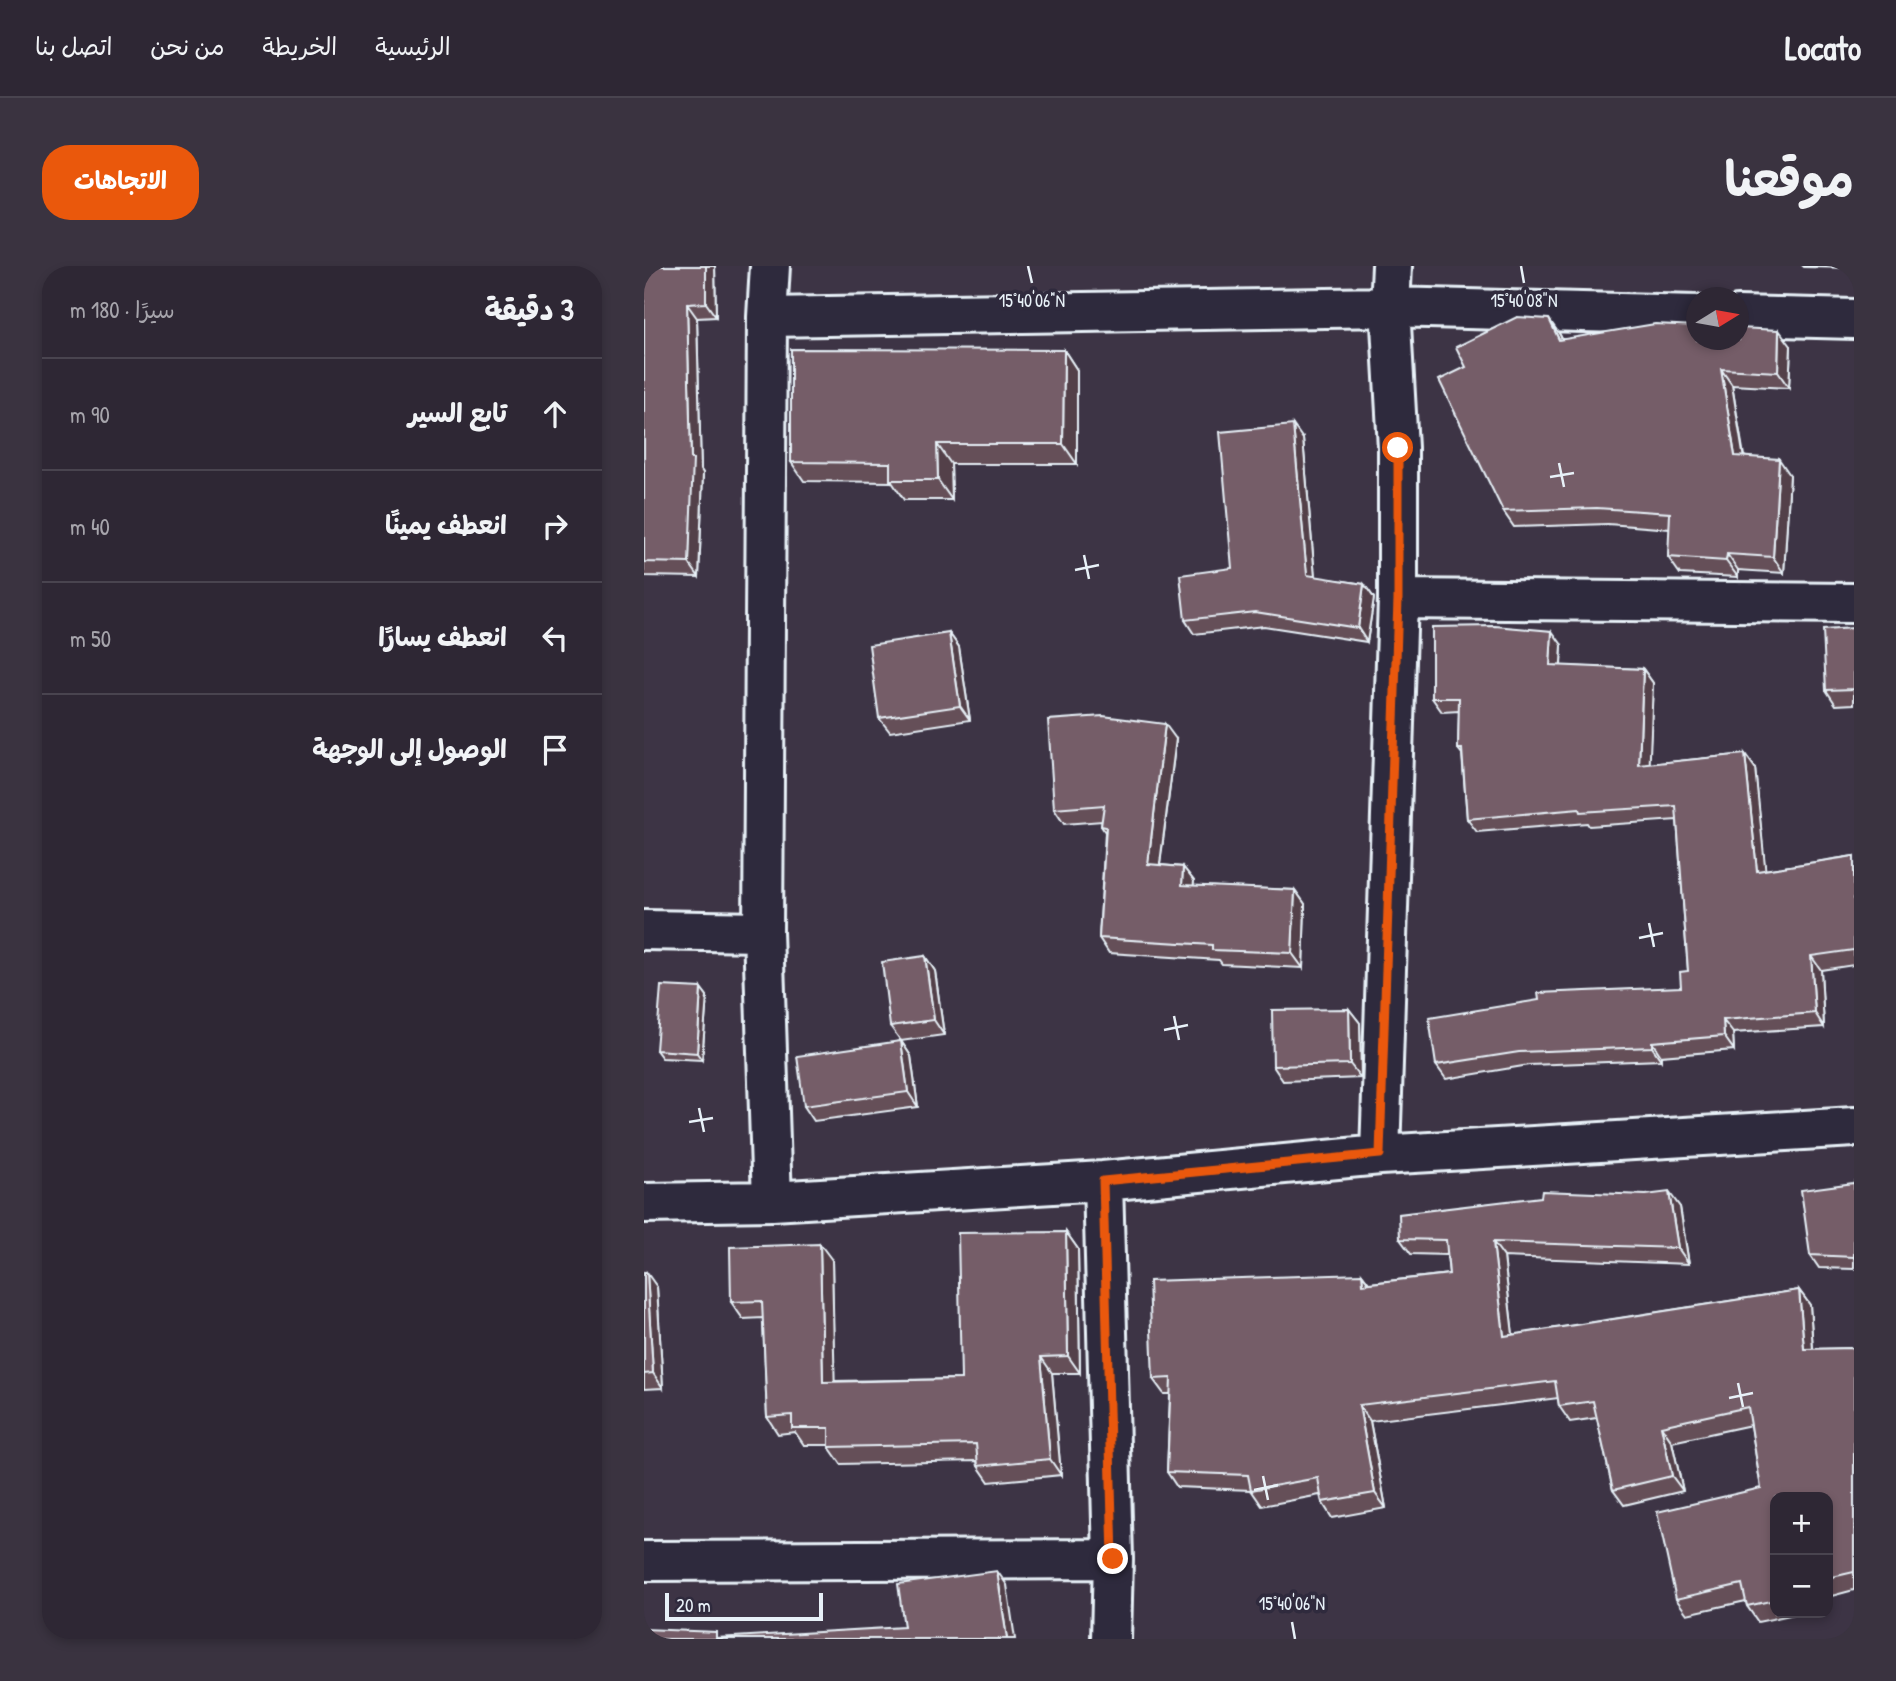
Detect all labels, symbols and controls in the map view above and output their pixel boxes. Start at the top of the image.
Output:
text: Locato [1785,26,1861,70]
text: اتصل بنا [35,30,112,62]
text: من نحن [150,30,224,62]
text: الخريطة [262,30,337,62]
text: الرئيسية [375,30,451,62]
button: الاتجاهات [42,145,199,220]
text: موقعنا [1724,145,1854,211]
north arrow [1686,287,1749,350]
text: 15°40'06"N [999,288,1065,313]
text: 15°40'08"N [1491,288,1557,313]
text: 3 دقيقة [484,289,574,329]
text: سيرًا · 180 m [70,294,175,325]
text: تابع السير [408,395,507,430]
icon: ahead [536,395,574,433]
text: 90 m [70,399,110,430]
route start [1382,432,1413,463]
text: انعطف يمينًا [385,507,507,542]
icon: right [536,507,574,545]
text: 40 m [70,511,110,542]
text: انعطف يسارًا [378,619,507,654]
icon: left [536,619,574,657]
text: 50 m [70,623,111,654]
text: الوصول إلى الوجهة [312,731,507,766]
icon: arrive [536,731,574,769]
map controls [1770,1492,1833,1618]
button: + [1770,1492,1833,1555]
route end [1097,1543,1128,1574]
button: − [1770,1555,1833,1618]
scale bar [665,1590,822,1622]
text: 15°40'06"N [1259,1591,1325,1616]
text: 20 m [676,1592,711,1618]

